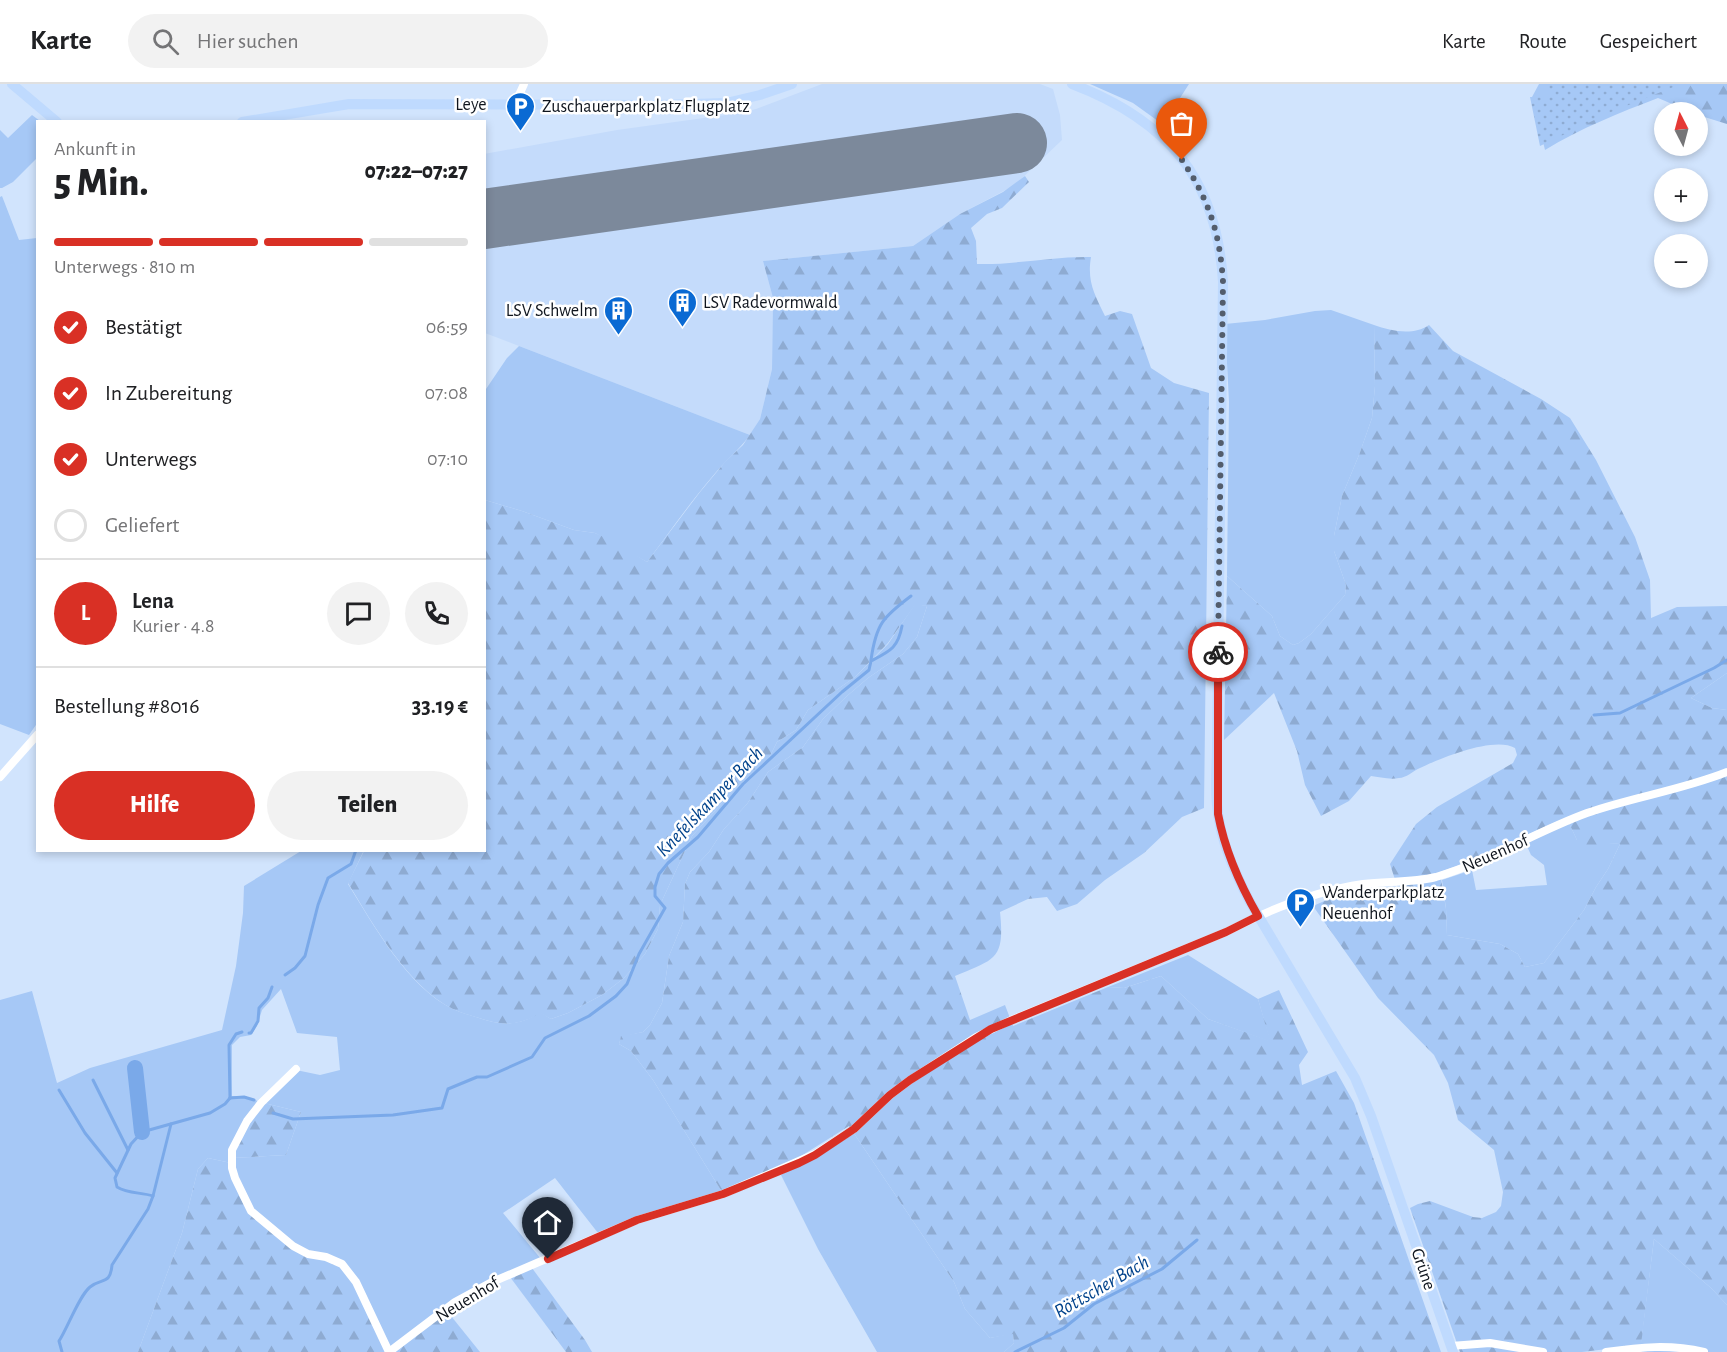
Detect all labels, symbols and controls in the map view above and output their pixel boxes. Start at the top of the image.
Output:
search box [128,14,548,68]
icon: search [149,25,182,58]
text: Karte [30,27,92,55]
text: Hier suchen [197,30,299,52]
text: Karte [1442,31,1486,52]
text: Route [1519,31,1567,52]
text: Gespeichert [1600,31,1697,52]
parking icon: Zuschauerparkplatz Flugplatz [505,90,537,132]
street label: Leye [455,96,487,114]
place label: Zuschauerparkplatz Flugplatz [542,98,750,116]
pin [1156,98,1207,160]
north arrow [1654,102,1708,156]
map controls [1654,102,1708,288]
icon: bag [1165,107,1198,140]
text: Ankunft in [54,139,136,159]
text: 07:22–07:27 [365,160,468,182]
text: 5 Min. [54,164,148,203]
button: + [1654,168,1708,222]
button: − [1654,234,1708,288]
text: Unterwegs · 810 m [54,257,195,277]
building icon: LSV Radevormwald [666,286,698,328]
building icon: LSV Schwelm [603,294,635,336]
place label: LSV Radevormwald [703,294,837,312]
place label: LSV Schwelm [506,302,598,320]
icon: check [54,311,87,344]
text: Bestätigt [105,316,182,338]
text: 06:59 [426,317,468,337]
icon: check [54,377,87,410]
text: In Zubereitung [105,382,232,404]
text: 07:08 [424,383,468,403]
icon: check [54,443,87,476]
text: Unterwegs [105,448,197,470]
text: 07:10 [427,449,468,469]
text: Geliefert [105,514,179,536]
button: chat [327,582,390,645]
button: phone [405,582,468,645]
text: Lena [132,590,174,612]
text: L [81,602,90,624]
text: Kurier · 4.8 [132,616,214,636]
courier [1188,622,1248,682]
icon: bike [1202,636,1235,669]
text: Bestellung #8016 [54,695,200,717]
text: 33.19 € [412,695,468,717]
water label: Knefelskamper Bach [652,743,767,861]
button: Hilfe [54,771,255,840]
button: Teilen [267,771,468,840]
street label: Neuenhof [1460,831,1533,876]
place label: Wanderparkplatz Neuenhof [1322,884,1444,923]
parking icon: Wanderparkplatz Neuenhof [1285,886,1317,928]
pin [522,1197,573,1259]
icon: home [531,1206,564,1239]
street label: Grüne [1408,1246,1439,1293]
water label: Röttscher Bach [1051,1252,1152,1322]
street label: Neuenhof [433,1273,504,1326]

